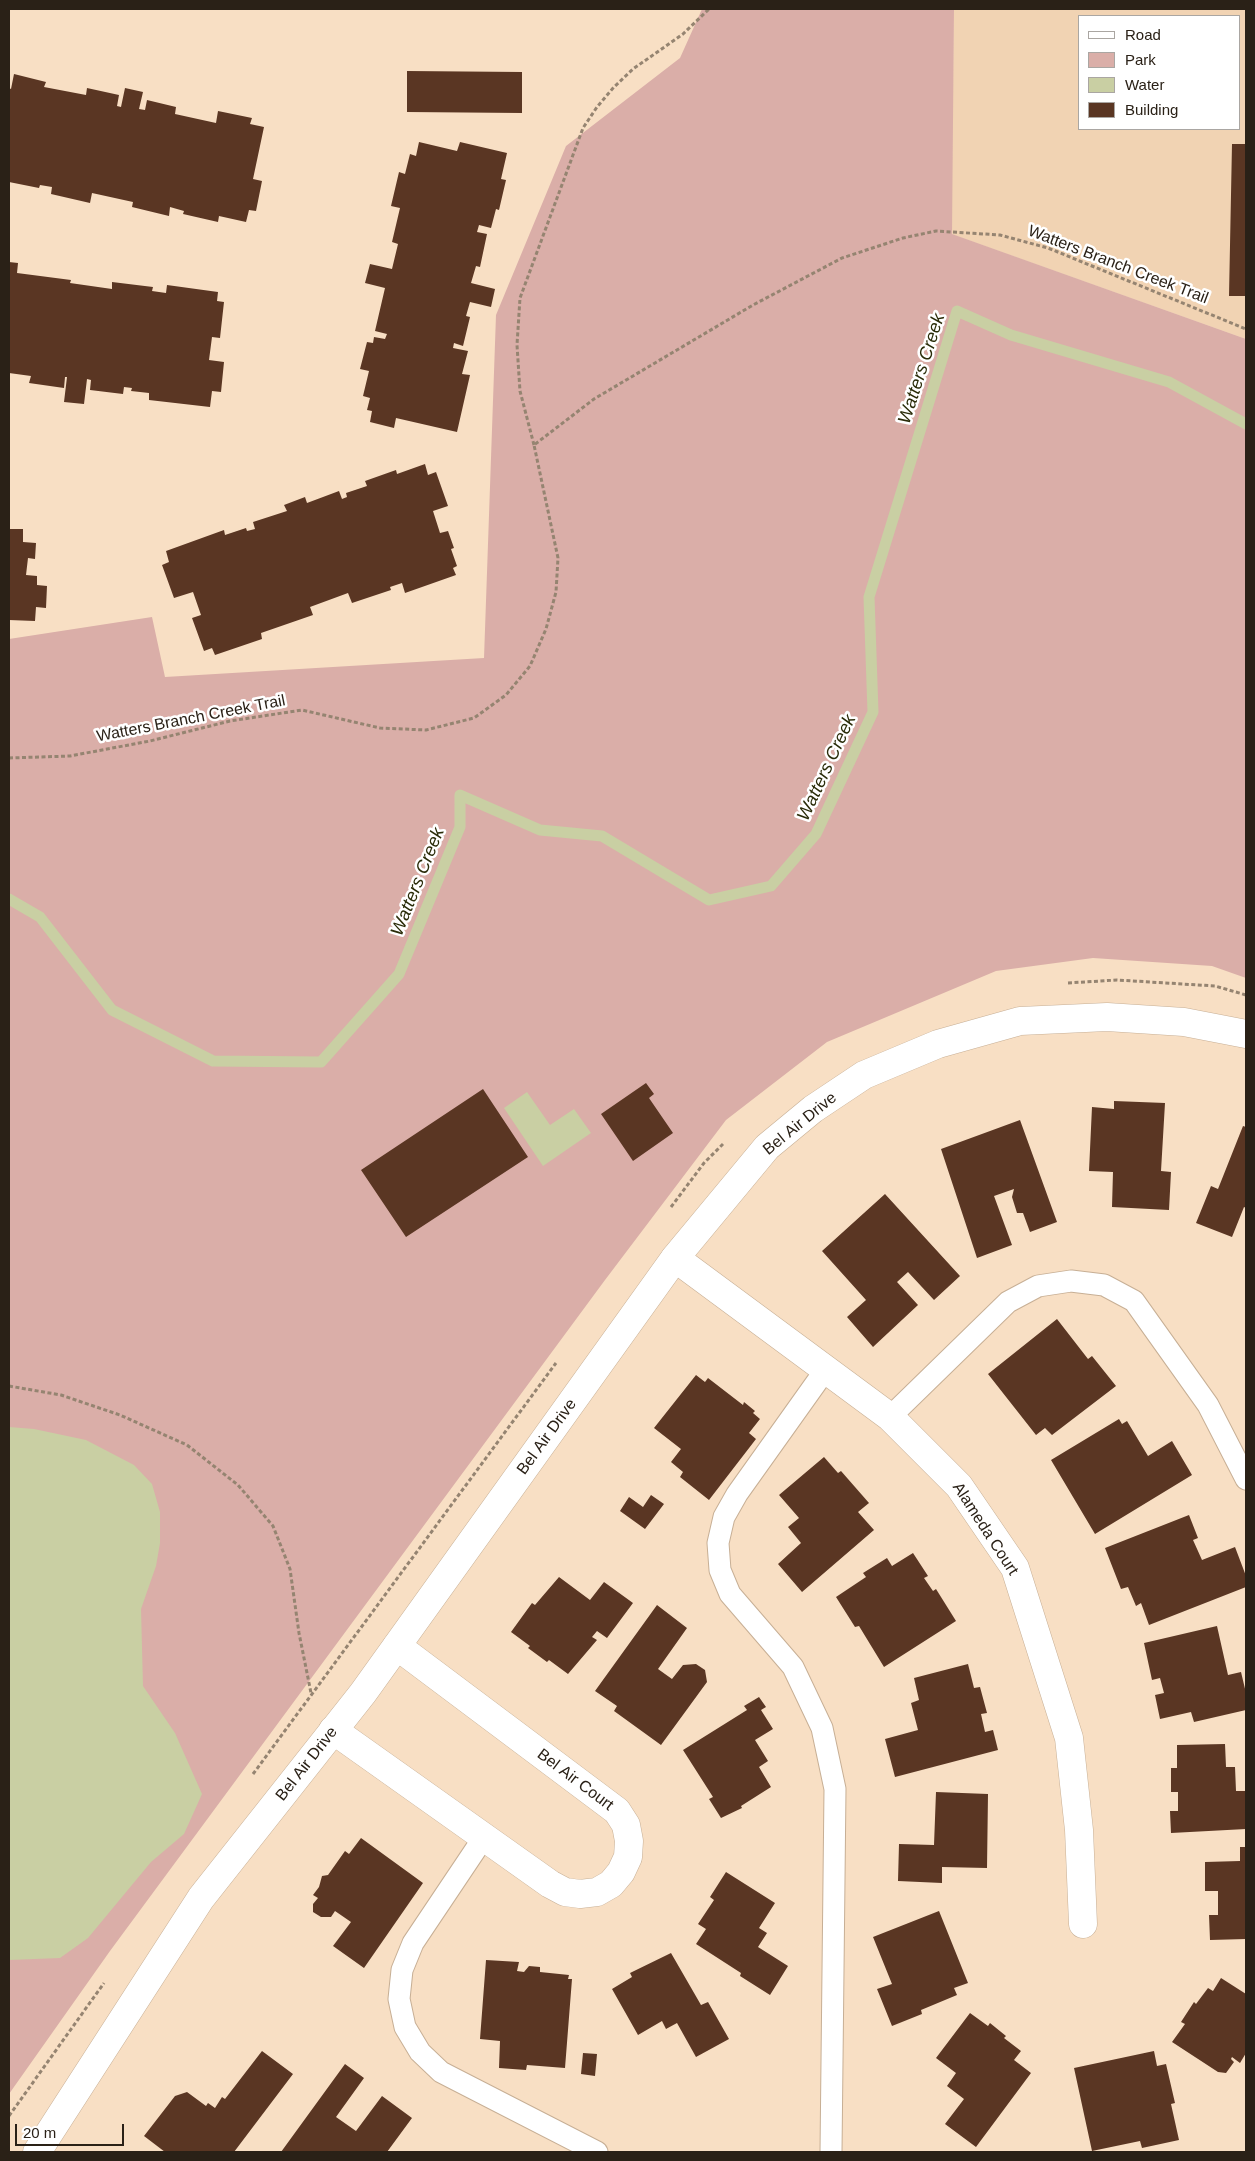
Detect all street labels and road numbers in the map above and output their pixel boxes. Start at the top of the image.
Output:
street label: Watters Branch Creek Trail [1025,222,1211,308]
street label: Watters Branch Creek Trail [95,691,287,747]
street label: Bel Air Drive [759,1089,841,1159]
street label: Bel Air Drive [513,1395,581,1479]
street label: Alameda Court [948,1479,1022,1579]
street label: Bel Air Drive [272,1723,342,1805]
street label: Bel Air Court [533,1745,617,1815]

